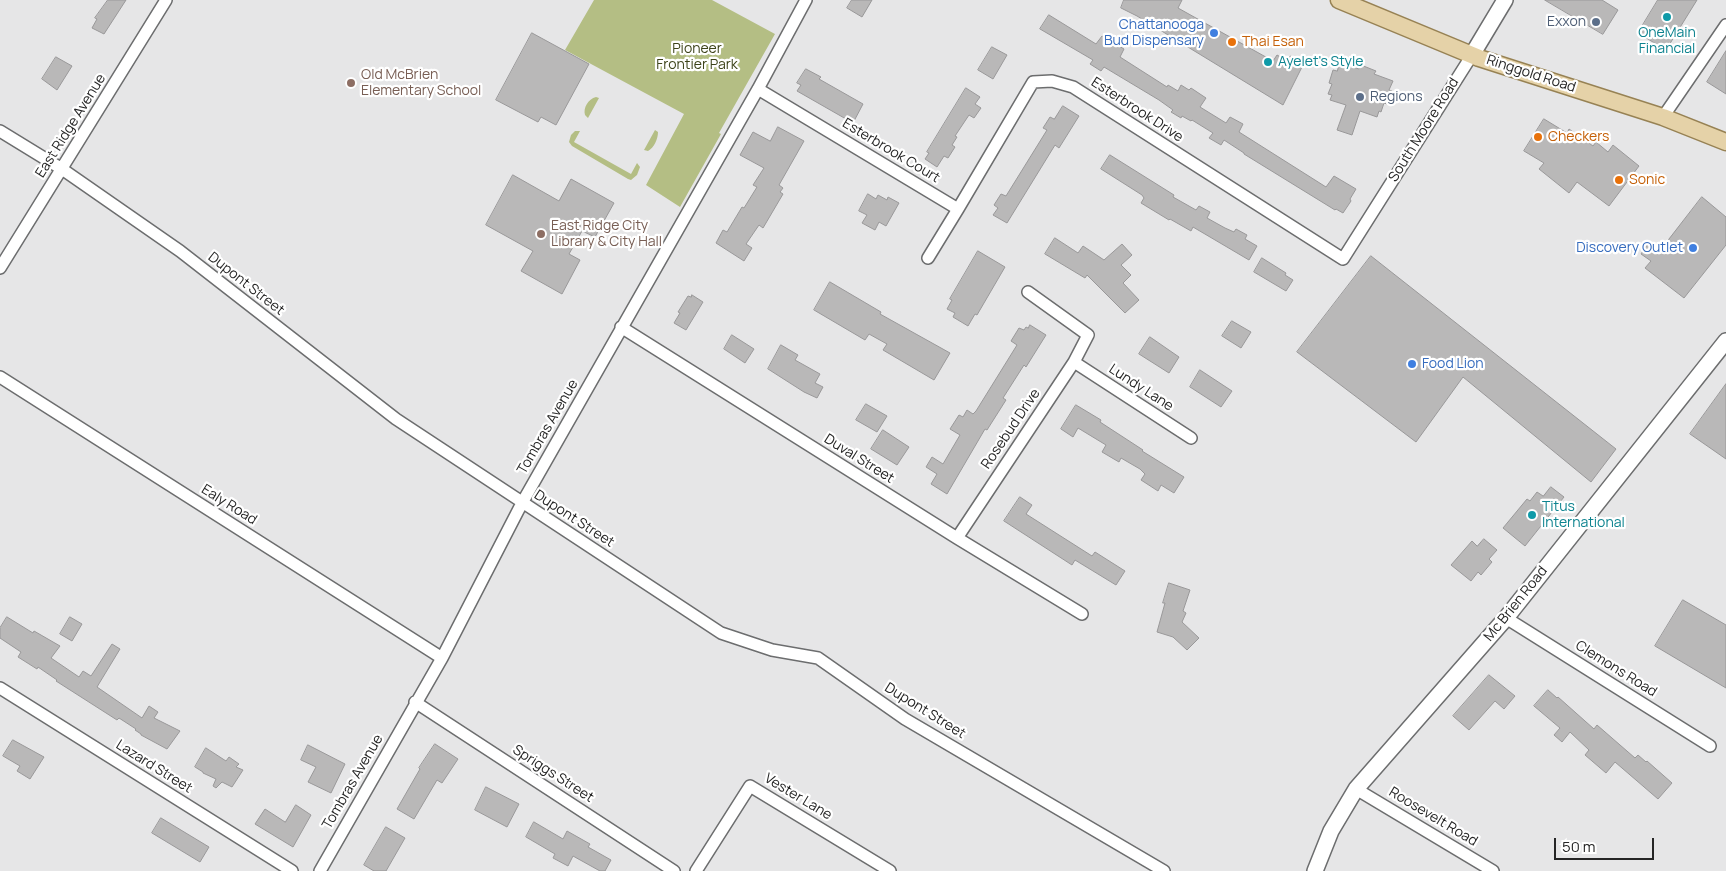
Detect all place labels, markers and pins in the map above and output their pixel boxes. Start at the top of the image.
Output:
marker: OneMain Financial [1661,11,1673,23]
place label: Exxon [1547,14,1586,30]
marker: Exxon [1590,16,1602,28]
place label: Chattanooga Bud Dispensary [1104,17,1204,49]
place label: OneMain Financial [1638,25,1696,58]
marker: Chattanooga Bud Dispensary [1208,27,1220,39]
place label: Thai Esan [1242,34,1304,50]
marker: Thai Esan [1226,36,1238,48]
place label: Ayelet's Style [1278,54,1363,70]
marker: Ayelet's Style [1262,56,1274,68]
place label: Old McBrien Elementary School [361,67,481,100]
marker: Old McBrien Elementary School [345,77,357,89]
place label: Regions [1370,89,1423,105]
marker: Regions [1354,91,1366,103]
place label: Checkers [1548,129,1609,145]
marker: Checkers [1532,131,1544,143]
place label: Sonic [1629,172,1665,188]
marker: Sonic [1613,174,1625,186]
place label: East Ridge City Library & City Hall [551,218,662,250]
marker: East Ridge City Library & City Hall [535,228,547,240]
place label: Discovery Outlet [1576,240,1683,256]
marker: Discovery Outlet [1687,242,1699,254]
place label: Food Lion [1422,356,1484,372]
marker: Food Lion [1406,358,1418,370]
place label: Titus International [1542,499,1625,532]
marker: Titus International [1526,509,1538,521]

